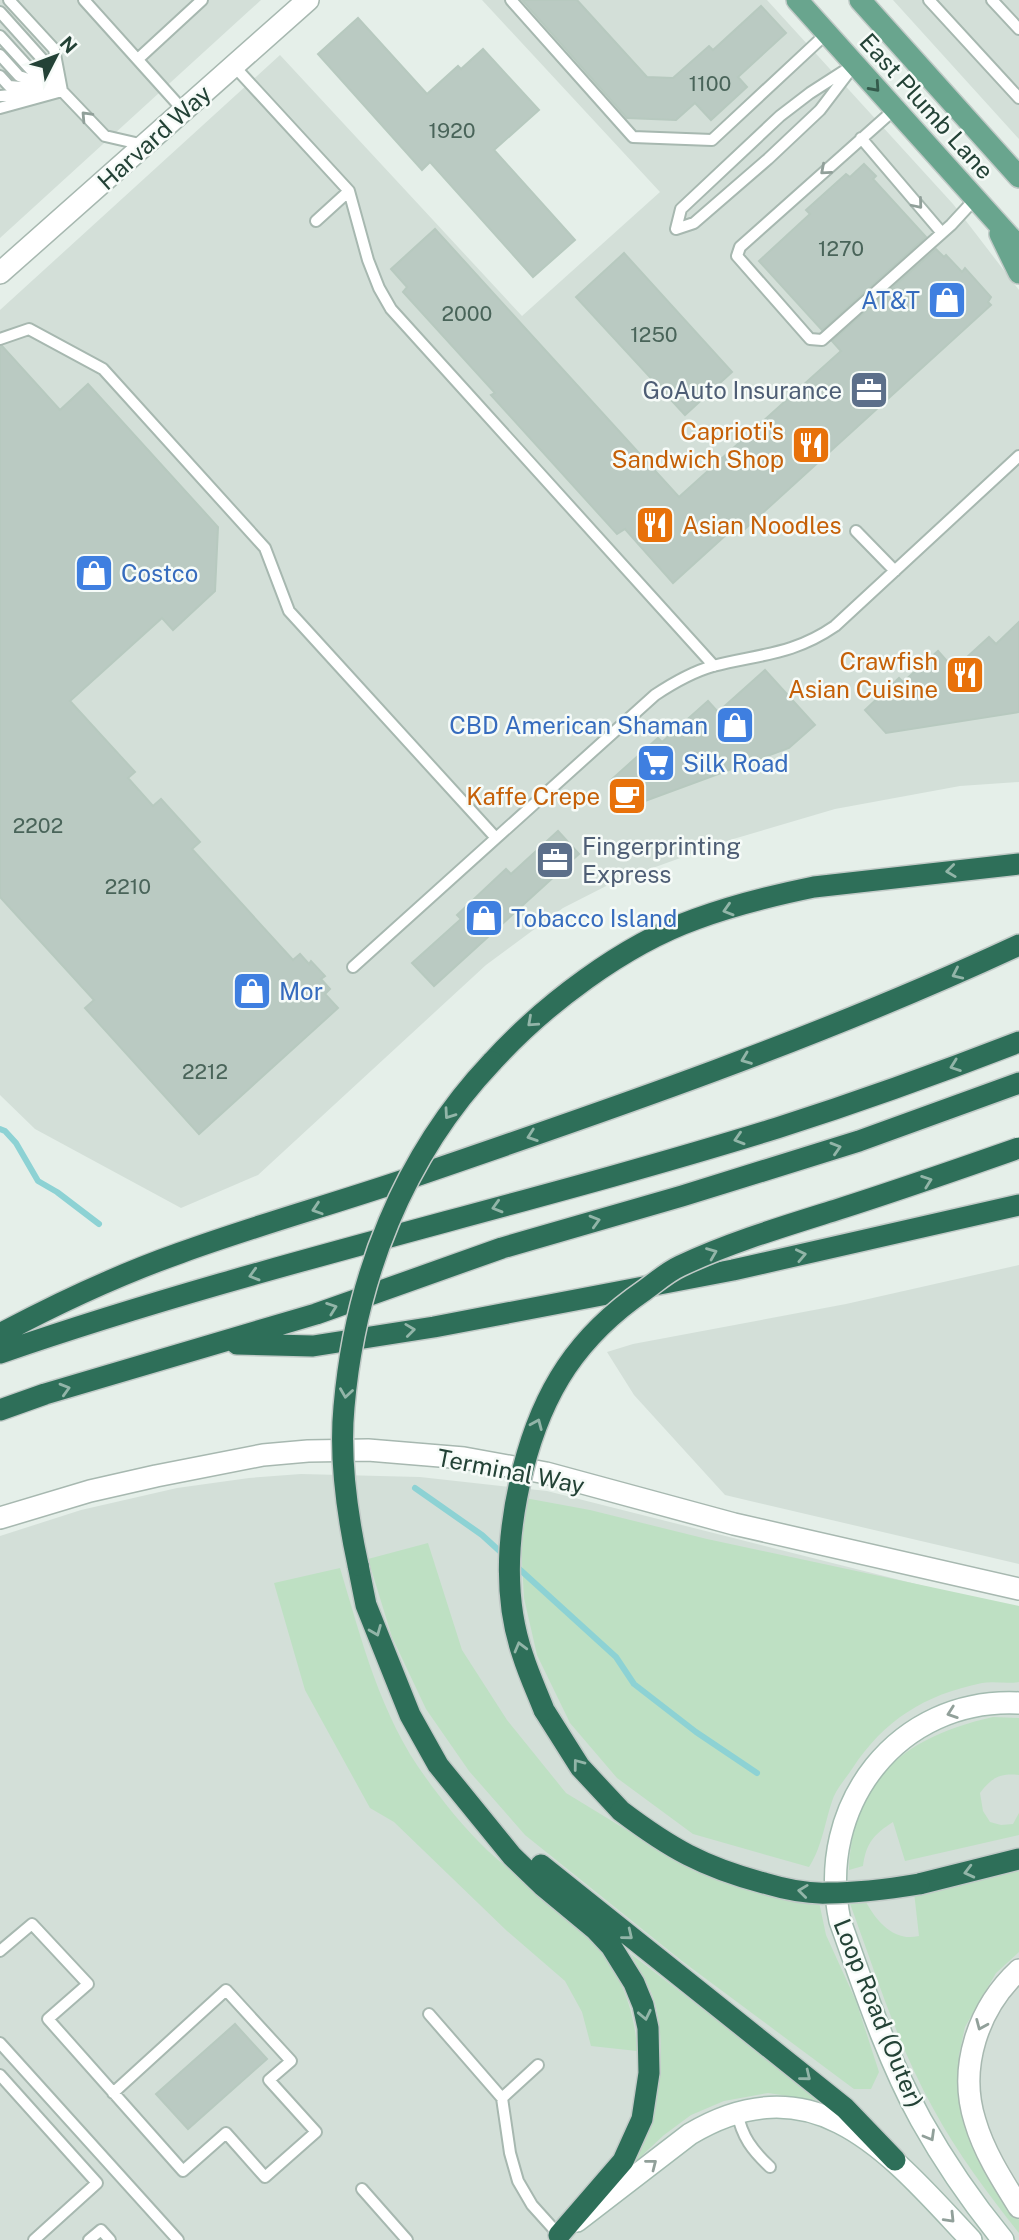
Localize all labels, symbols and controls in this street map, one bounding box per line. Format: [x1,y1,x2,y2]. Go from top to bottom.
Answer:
north arrow [21,21,91,91]
street label: East Plumb Lane [854,27,1000,185]
text: N [55,32,82,58]
house number: 1100 [689,71,731,96]
street label: Harvard Way [92,79,217,195]
one-way arrow [867,79,880,92]
one-way arrow [81,111,94,124]
house number: 1920 [428,118,476,143]
one-way arrow [820,162,833,174]
one-way arrow [910,196,922,209]
house number: 1270 [818,236,864,261]
shop icon: AT&T [926,279,968,321]
place label: AT&T [861,286,920,314]
house number: 2000 [442,301,492,326]
house number: 1250 [630,322,678,347]
office icon: GoAuto Insurance [848,369,890,411]
place label: GoAuto Insurance [642,376,842,404]
place label: Caprioti's Sandwich Shop [612,417,784,473]
restaurant icon: Caprioti's Sandwich Shop [790,424,832,466]
restaurant icon: Asian Noodles [634,504,676,546]
place label: Asian Noodles [682,511,842,539]
shop icon: Costco [73,552,115,594]
place label: Costco [121,559,198,587]
place label: Crawfish Asian Cuisine [788,647,938,703]
restaurant icon: Crawfish Asian Cuisine [944,654,986,696]
shop icon: CBD American Shaman [714,704,756,746]
place label: CBD American Shaman [449,711,708,739]
supermarket icon: Silk Road [635,742,677,784]
place label: Silk Road [683,749,788,777]
cafe icon: Kaffe Crepe [606,775,648,817]
place label: Kaffe Crepe [466,782,600,810]
house number: 2202 [13,813,63,838]
place label: Fingerprinting Express [582,832,741,888]
office icon: Fingerprinting Express [534,839,576,881]
one-way arrow [945,863,956,878]
house number: 2210 [105,874,151,899]
shop icon: Tobacco Island [463,897,505,939]
one-way arrow [722,901,734,916]
place label: Tobacco Island [511,904,677,932]
one-way arrow [952,966,964,980]
shop icon: Mor [231,970,273,1012]
place label: Mor [279,977,323,1005]
one-way arrow [527,1014,540,1026]
one-way arrow [741,1051,753,1065]
one-way arrow [950,1058,962,1072]
house number: 2212 [182,1059,228,1084]
one-way arrow [445,1106,457,1119]
one-way arrow [527,1128,539,1142]
one-way arrow [734,1130,746,1145]
one-way arrow [829,1142,842,1156]
one-way arrow [921,1175,933,1189]
one-way arrow [491,1199,503,1214]
one-way arrow [311,1201,323,1215]
one-way arrow [588,1215,600,1229]
one-way arrow [704,1247,717,1261]
one-way arrow [795,1249,807,1263]
one-way arrow [249,1267,261,1281]
one-way arrow [326,1302,338,1316]
one-way arrow [404,1323,416,1338]
one-way arrow [58,1382,70,1397]
one-way arrow [338,1387,353,1399]
one-way arrow [529,1418,543,1431]
street label: Terminal Way [435,1443,587,1499]
one-way arrow [367,1624,381,1636]
one-way arrow [514,1641,528,1653]
one-way arrow [947,1705,959,1719]
one-way arrow [574,1759,587,1772]
one-way arrow [963,1863,975,1878]
one-way arrow [797,1883,808,1898]
street label: Loop Road (Outer) [828,1915,930,2111]
one-way arrow [620,1926,633,1939]
one-way arrow [637,2009,652,2021]
one-way arrow [975,2018,989,2030]
one-way arrow [798,2068,811,2081]
one-way arrow [922,2128,935,2141]
one-way arrow [644,2159,657,2172]
one-way arrow [942,2210,955,2223]

